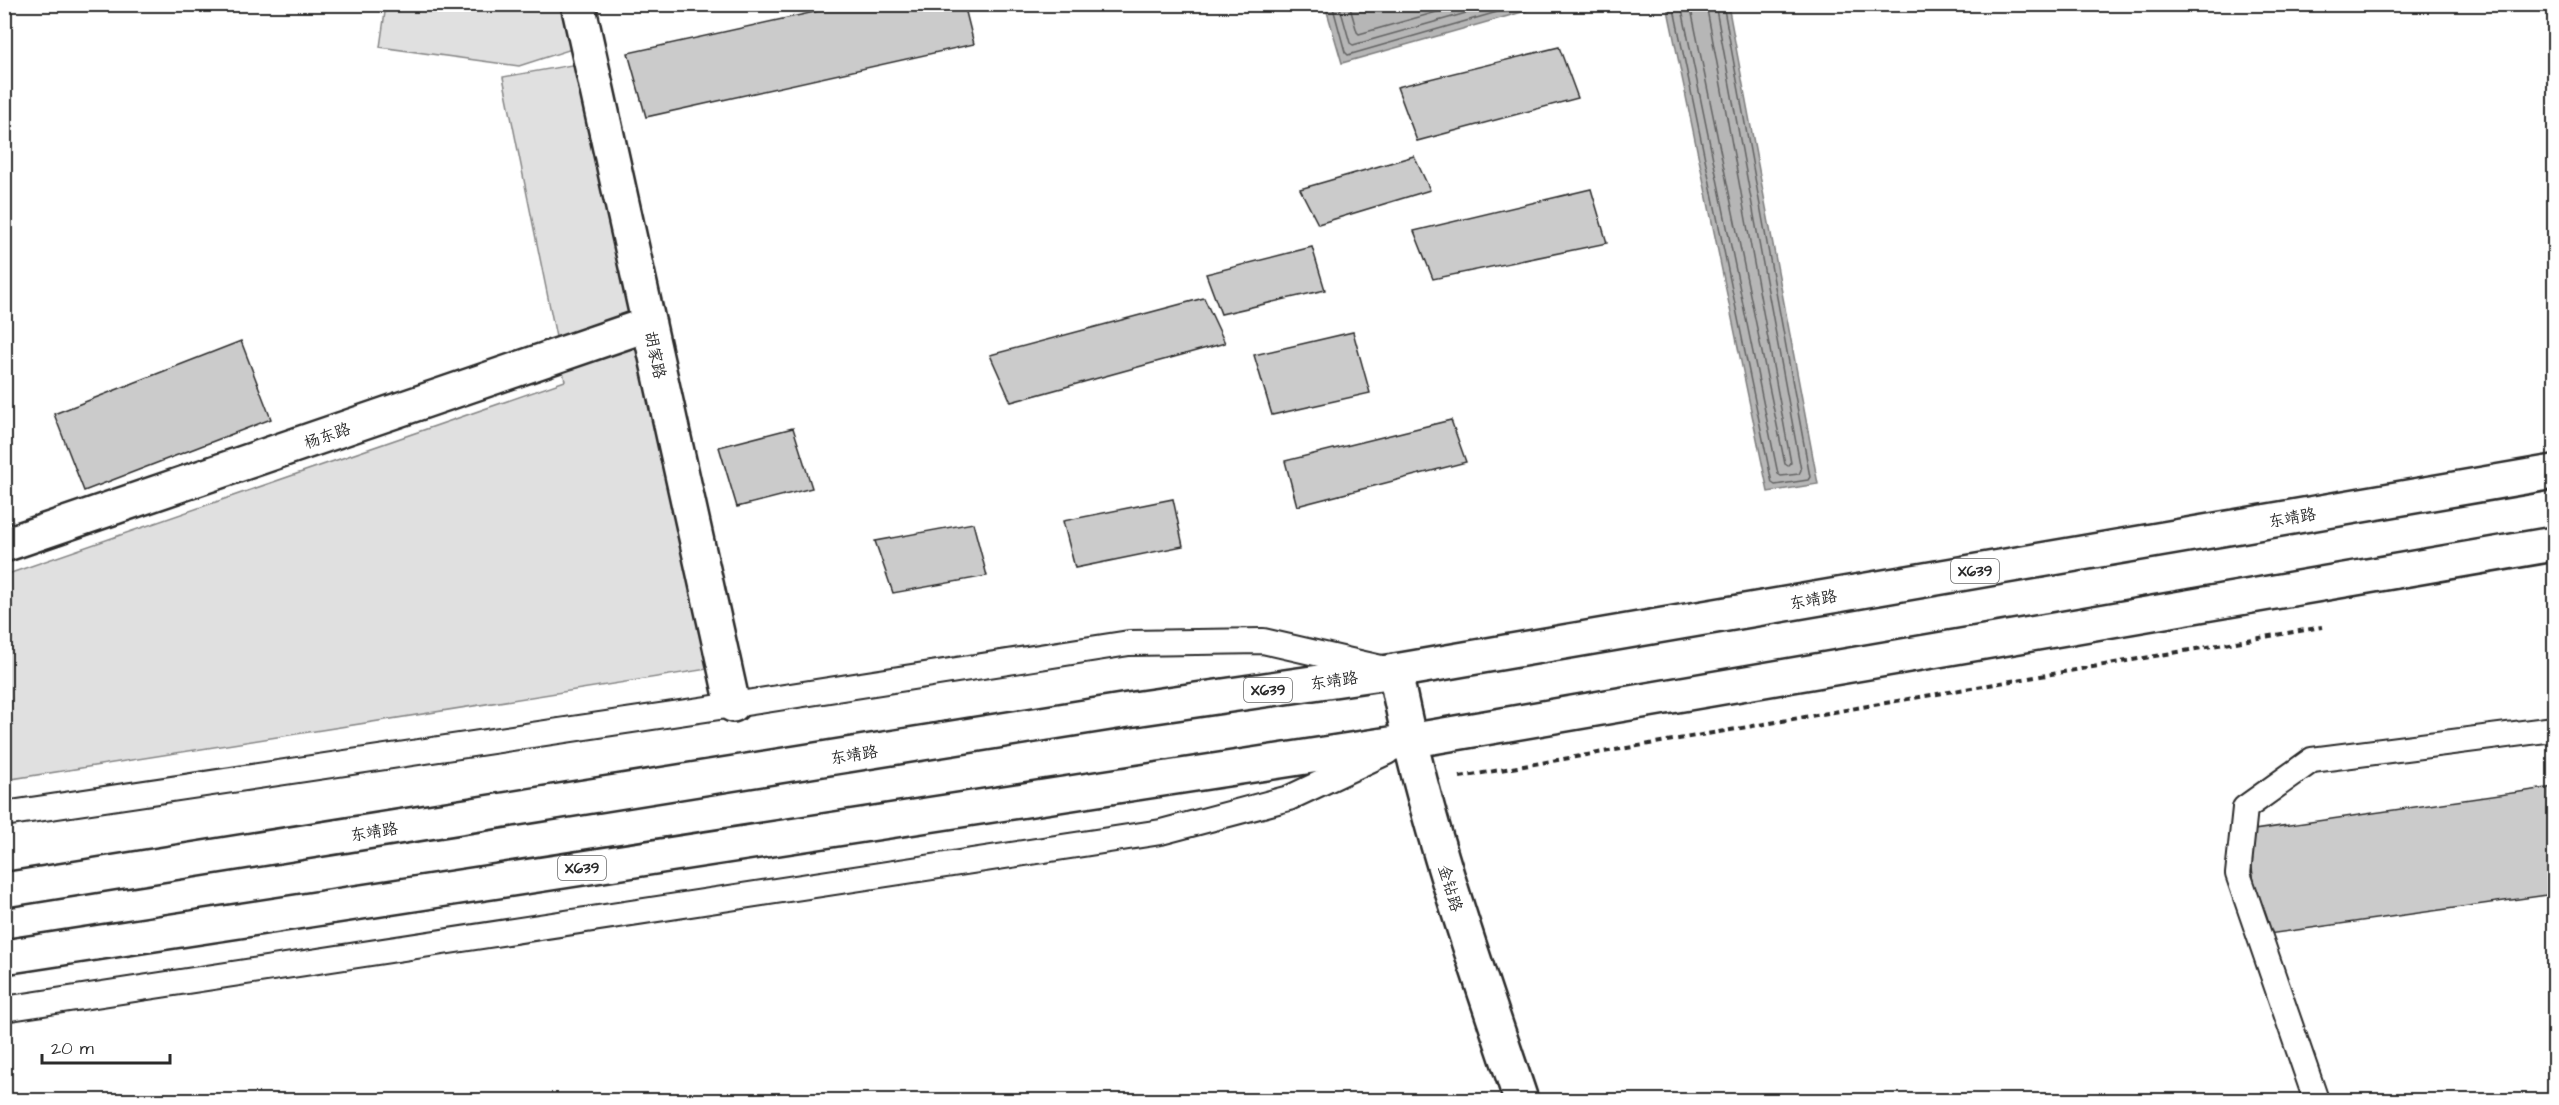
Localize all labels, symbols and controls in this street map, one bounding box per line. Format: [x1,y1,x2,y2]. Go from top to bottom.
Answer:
street label: 胡家路 [639,329,671,381]
street label: 杨东路 [301,418,354,454]
street label: 东靖路 [2267,503,2318,533]
road number: X639 [1951,559,1999,583]
street label: 东靖路 [1788,585,1839,615]
street label: 东靖路 [1309,667,1359,695]
road number: X639 [1244,678,1292,702]
street label: 东靖路 [829,740,880,770]
street label: 东靖路 [349,817,400,847]
road number: X639 [558,856,606,880]
street label: 金钻路 [1433,862,1468,914]
scale bar [42,1027,170,1065]
text: 20 m [51,1036,94,1061]

